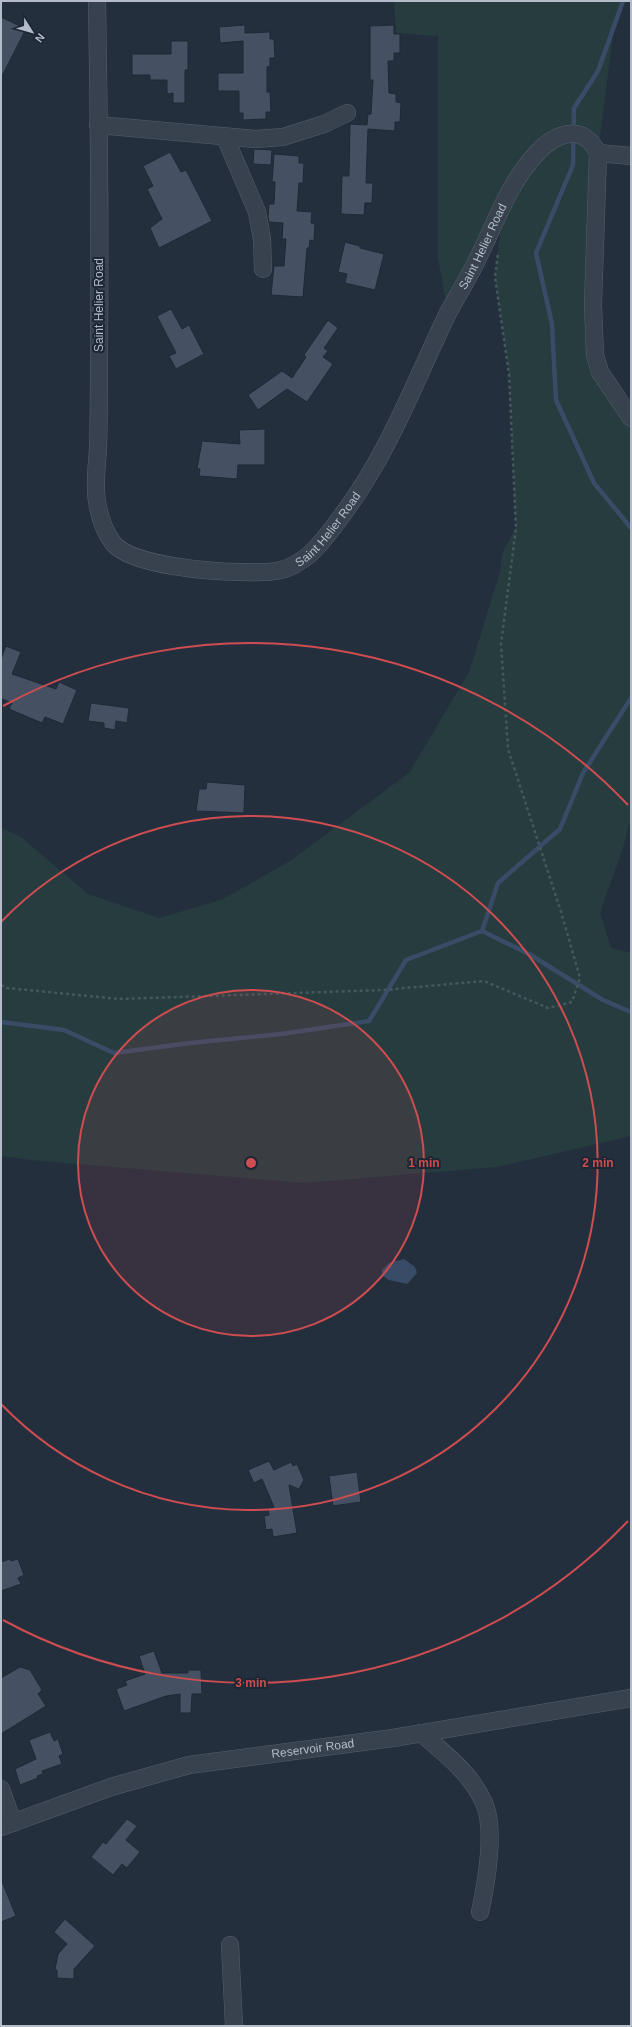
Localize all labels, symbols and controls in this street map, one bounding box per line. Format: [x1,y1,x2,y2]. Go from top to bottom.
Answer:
north arrow [12,12,52,52]
text: N [33,31,47,45]
street label: Saint Helier Road [456,201,510,292]
street label: Saint Helier Road [92,258,106,352]
street label: Saint Helier Road [293,489,363,570]
centre of rings [244,1156,258,1170]
text: 1 min [408,1156,440,1170]
text: 2 min [582,1156,614,1170]
text: 3 min [235,1676,267,1690]
street label: Reservoir Road [271,1736,355,1761]

